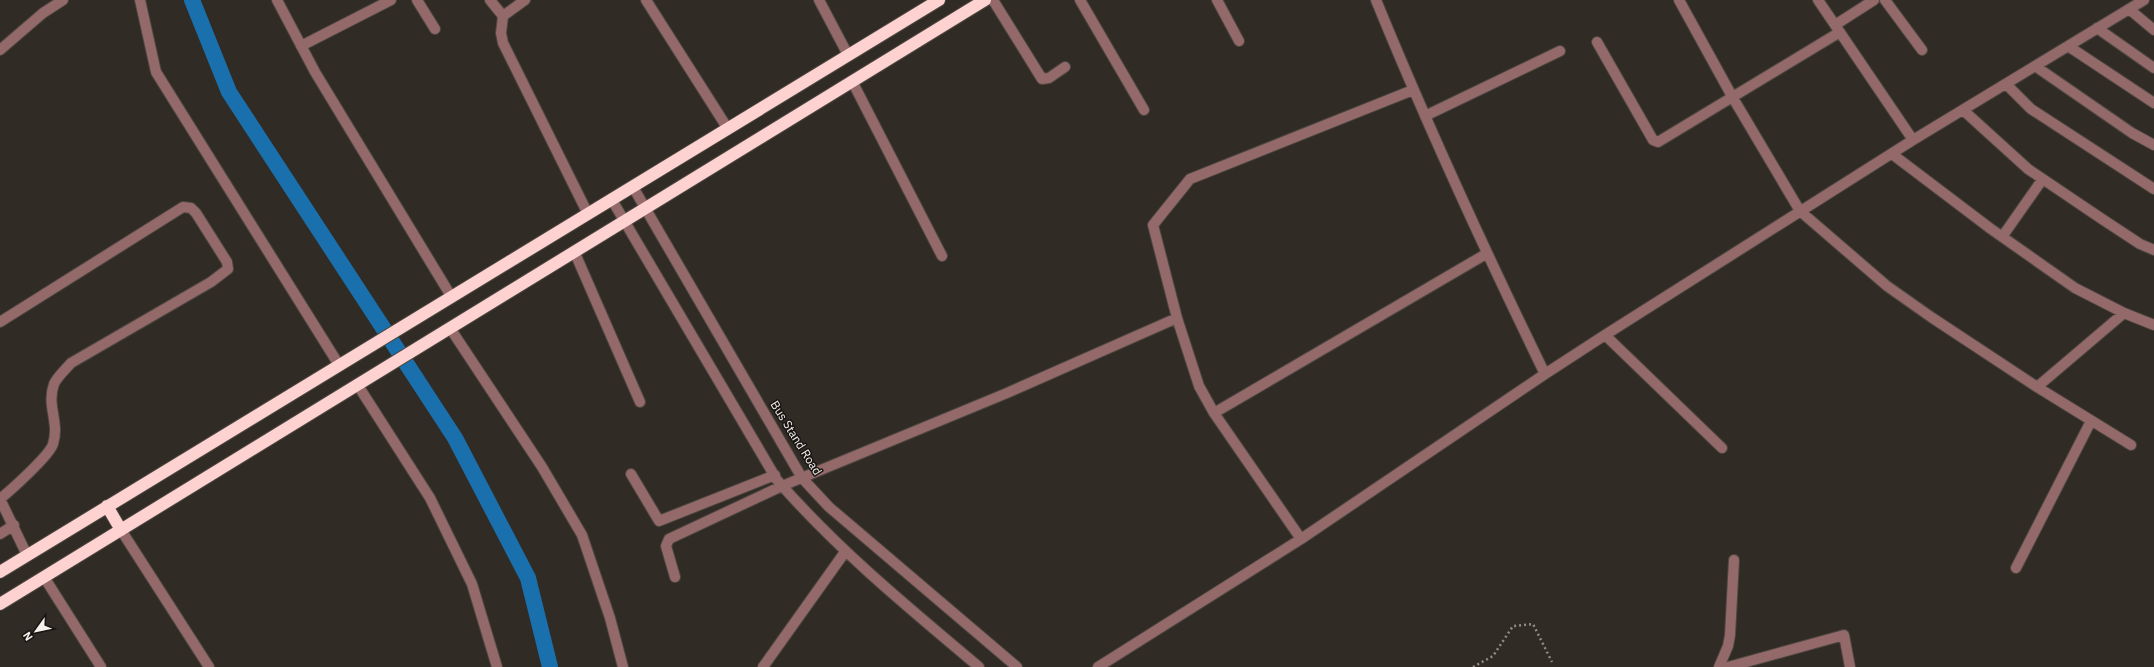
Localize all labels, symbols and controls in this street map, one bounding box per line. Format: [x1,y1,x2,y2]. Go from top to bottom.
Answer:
street label: Bus Stand Road [768,398,825,478]
north arrow [16,611,56,651]
text: N [20,629,36,644]

